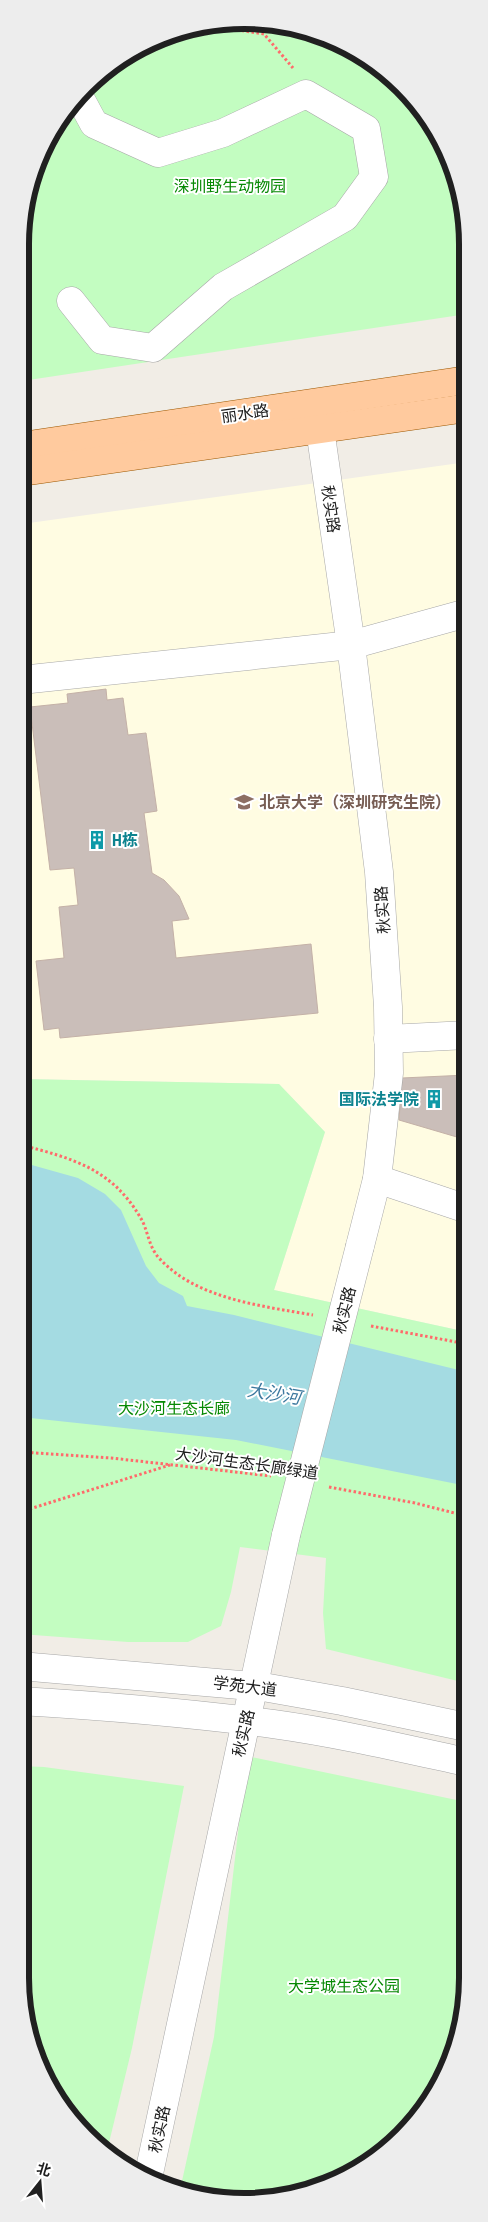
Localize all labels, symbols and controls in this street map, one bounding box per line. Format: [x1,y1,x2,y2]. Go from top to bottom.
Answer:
park label: 深圳野生动物园 [174,177,286,196]
street label: 丽水路 [220,401,270,426]
street label: 秋实路 [318,484,343,534]
school or university icon: 北京大学（深圳研究生院） [233,791,255,813]
place label: 北京大学（深圳研究生院） [259,793,451,812]
building icon: H栋 [86,829,108,851]
place label: H栋 [112,831,138,850]
street label: 秋实路 [371,885,394,935]
building icon: 国际法学院 [423,1088,445,1110]
place label: 国际法学院 [339,1090,419,1109]
street label: 秋实路 [329,1285,360,1336]
water label: 大沙河 [246,1379,305,1409]
park label: 大沙河生态长廊 [118,1399,230,1418]
street label: 大沙河生态长廊绿道 [174,1444,320,1483]
street label: 学苑大道 [212,1673,278,1700]
street label: 秋实路 [229,1708,258,1759]
park label: 大学城生态公园 [288,1977,400,1996]
street label: 秋实路 [145,2104,174,2155]
north arrow [15,2157,65,2207]
text: 北 [35,2160,53,2179]

